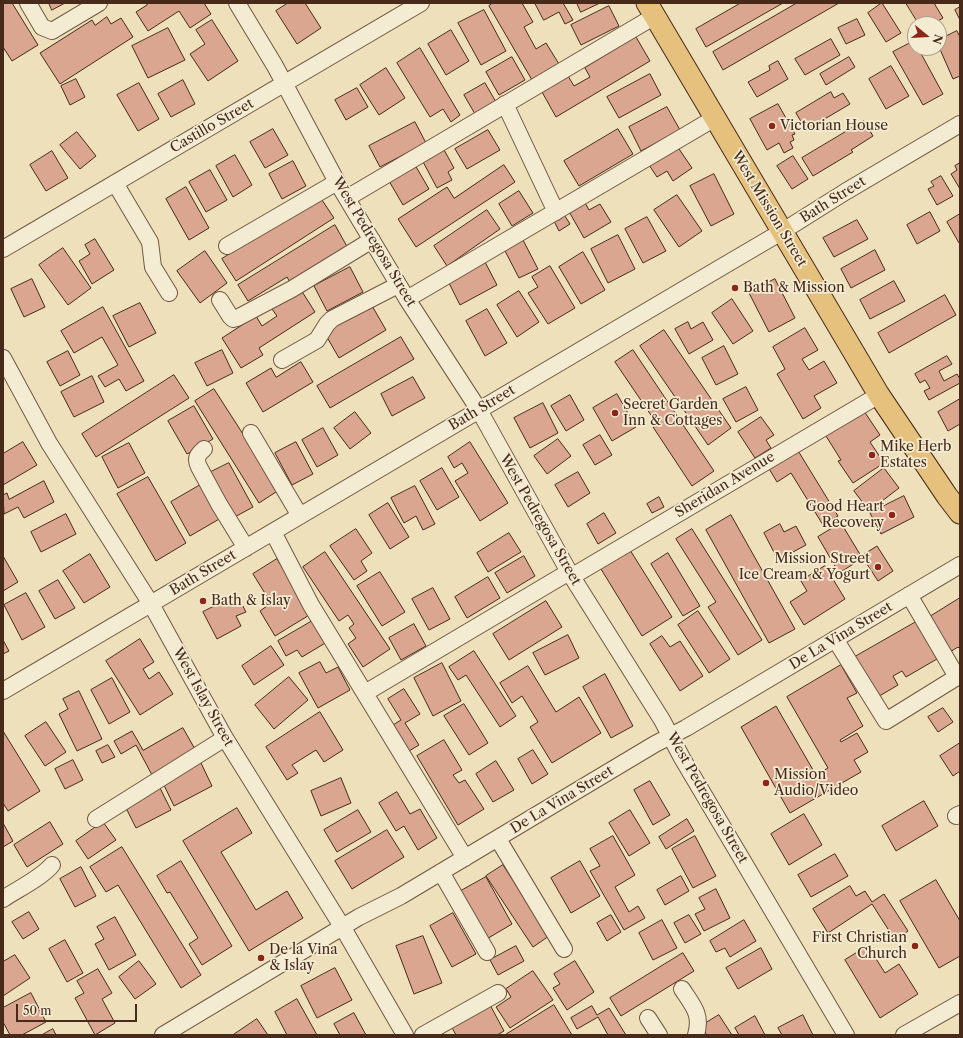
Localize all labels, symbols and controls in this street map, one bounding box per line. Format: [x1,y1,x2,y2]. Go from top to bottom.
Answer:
north arrow [907,16,947,56]
text: N [929,33,946,46]
street label: Castillo Street [167,95,257,157]
place label: Victorian House [780,118,888,134]
marker: Victorian House [767,121,777,131]
street label: West Mission Street [728,148,810,270]
street label: Bath Street [797,173,869,227]
street label: West Pedregosa Street [329,174,419,310]
place label: Bath & Mission [743,280,845,296]
marker: Bath & Mission [730,283,740,293]
street label: Bath Street [446,382,518,434]
place label: Secret Garden Inn & Cottages [623,397,722,430]
marker: Secret Garden Inn & Cottages [610,408,620,418]
place label: Mike Herb Estates [880,439,951,472]
street label: Sheridan Avenue [672,449,778,521]
marker: Mike Herb Estates [867,450,877,460]
street label: West Pedregosa Street [496,452,584,588]
place label: Good Heart Recovery [806,499,884,532]
marker: Good Heart Recovery [887,510,897,520]
street label: Bath Street [167,547,239,599]
place label: Mission Street Ice Cream & Yogurt [739,551,870,584]
marker: Mission Street Ice Cream & Yogurt [873,562,883,572]
place label: Bath & Islay [211,593,291,609]
marker: Bath & Islay [198,596,208,606]
street label: De La Vina Street [786,599,896,673]
street label: West Islay Street [169,645,237,749]
street label: West Pedregosa Street [663,730,751,866]
street label: De La Vina Street [507,763,617,837]
place label: Mission Audio/Video [774,767,858,800]
marker: Mission Audio/Video [761,778,771,788]
place label: First Christian Church [812,930,907,962]
marker: First Christian Church [910,941,920,951]
place label: De la Vina & Islay [269,942,338,974]
marker: De la Vina & Islay [256,953,266,963]
scale bar [18,996,139,1022]
text: 50 m [23,1003,52,1018]

